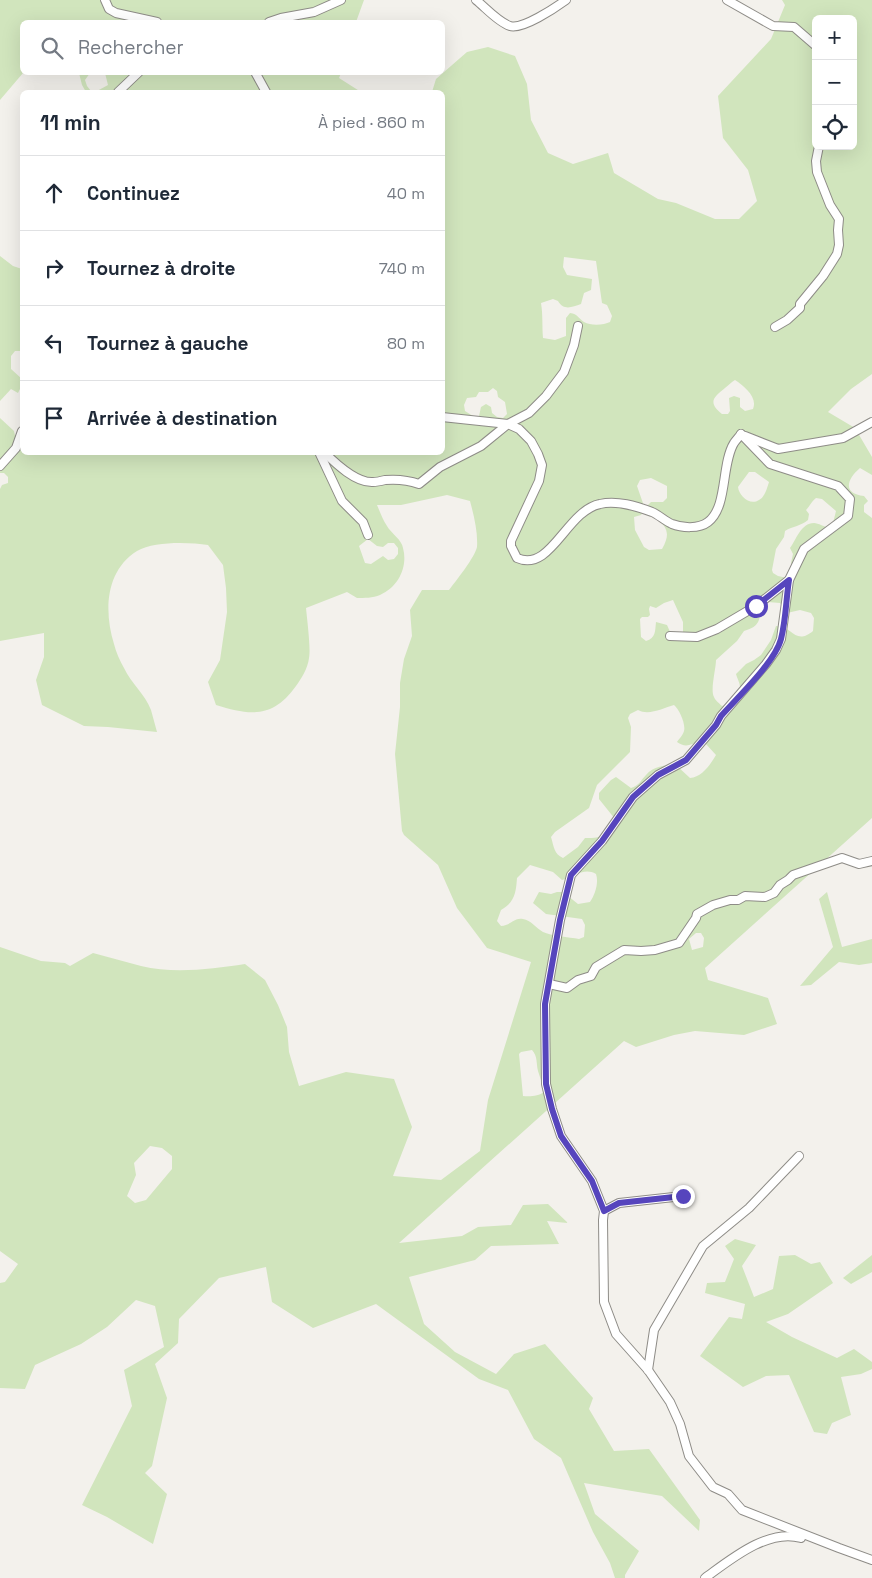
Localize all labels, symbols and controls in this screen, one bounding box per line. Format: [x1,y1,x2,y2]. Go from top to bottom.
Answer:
map controls [812,15,857,150]
button: + [812,15,857,60]
search box [20,20,445,75]
icon: search [38,34,66,62]
text: Rechercher [78,35,184,60]
button: − [812,60,857,105]
button: locate [812,105,857,150]
text: 11 min [40,109,101,136]
text: À pied · 860 m [318,112,425,133]
icon: ahead [40,179,68,207]
text: Continuez [87,181,180,206]
text: 40 m [387,183,425,204]
icon: right [40,254,68,282]
text: Tournez à droite [87,256,236,281]
text: 740 m [379,258,425,279]
icon: left [40,329,68,357]
text: Tournez à gauche [87,331,249,356]
text: 80 m [387,333,425,354]
icon: arrive [40,404,68,432]
text: Arrivée à destination [87,406,277,431]
route start [745,595,768,618]
route end [672,1185,695,1208]

